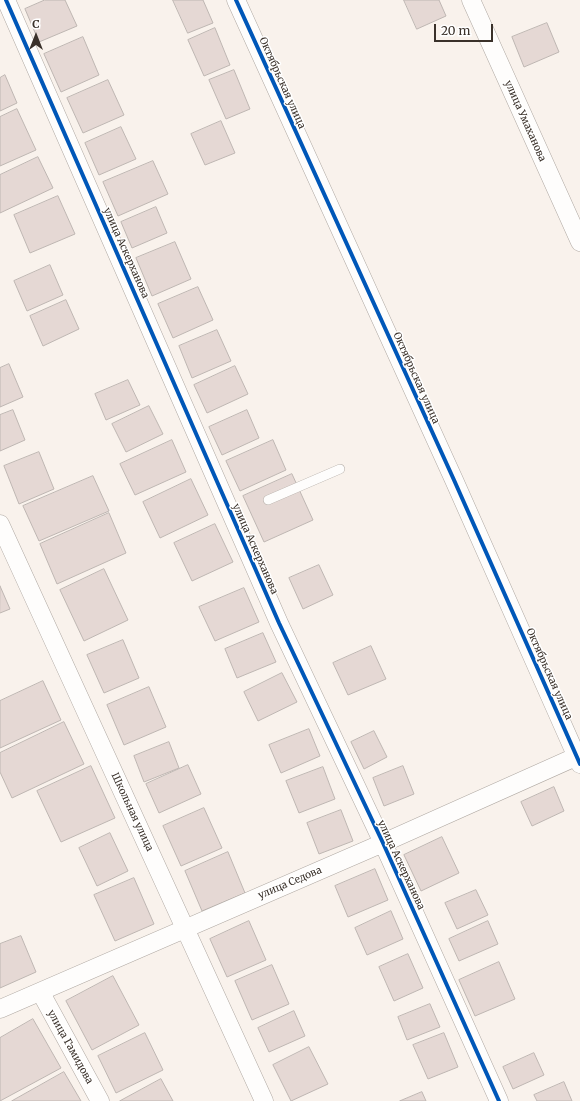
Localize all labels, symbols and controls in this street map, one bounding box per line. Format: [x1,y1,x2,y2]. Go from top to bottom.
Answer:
north arrow [16,16,56,56]
scale bar [436,16,495,42]
text: С [32,17,40,31]
text: 20 m [441,23,470,38]
street label: Октябрьская улица [256,35,308,131]
street label: улица Умаханова [502,79,548,163]
street label: улица Аскерханова [101,206,151,300]
street label: Октябрьская улица [390,330,442,426]
street label: улица Аскерханова [230,502,280,596]
street label: Октябрьская улица [523,626,575,722]
street label: Школьная улица [108,771,156,853]
street label: улица Аскерханова [375,818,427,912]
street label: улица Седова [256,864,324,902]
street label: улица Гамидова [45,1008,95,1086]

